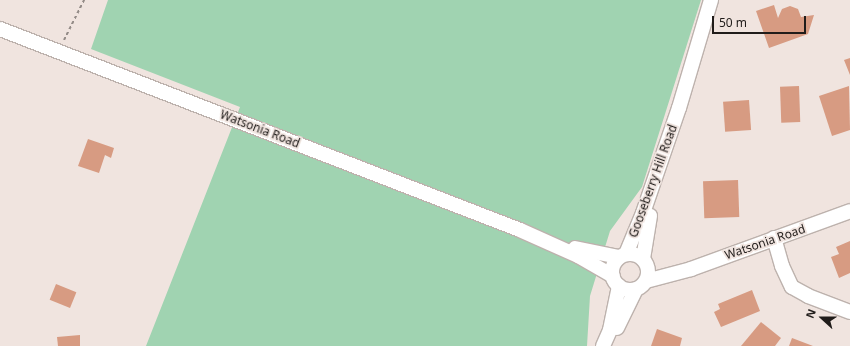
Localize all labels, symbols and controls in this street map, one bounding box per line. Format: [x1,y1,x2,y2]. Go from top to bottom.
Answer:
scale bar [714,8,808,34]
text: 50 m [719,14,747,31]
street label: Watsonia Road [218,107,302,151]
street label: Gooseberry Hill Road [626,123,680,239]
street label: Watsonia Road [723,221,807,263]
north arrow [802,298,842,338]
text: N [802,307,819,320]

